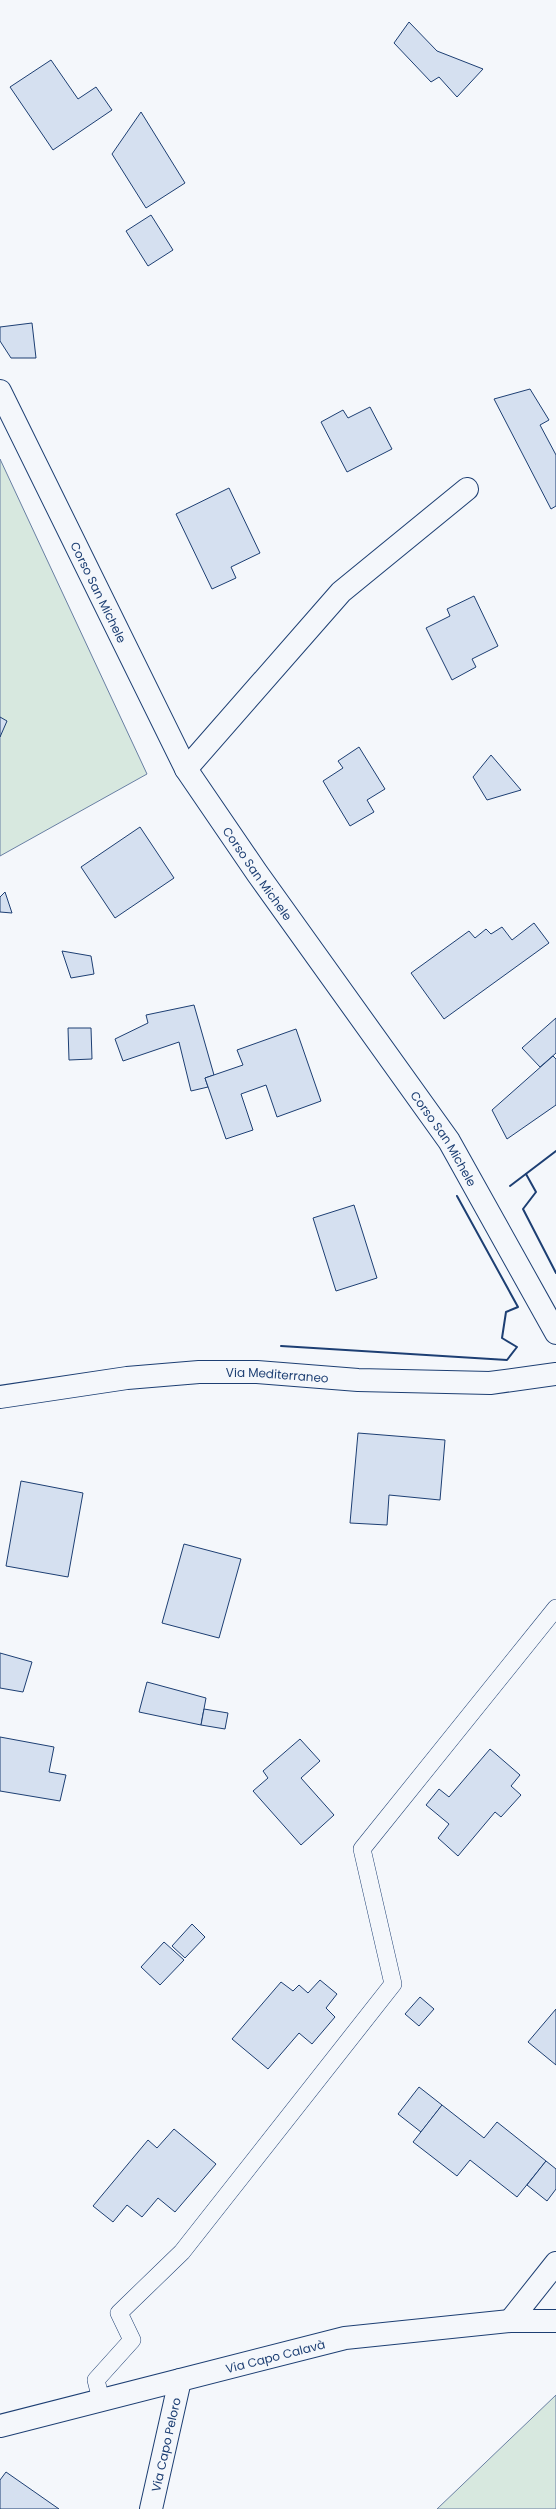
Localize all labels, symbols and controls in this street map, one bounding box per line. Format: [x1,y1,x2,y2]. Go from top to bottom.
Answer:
street label: Corso San Michele [67,539,131,645]
street label: Corso San Michele [219,823,297,924]
street label: Corso San Michele [407,1087,481,1189]
street label: Via Mediterraneo [226,1364,330,1386]
street label: Via Capo Calavà [224,2335,327,2377]
street label: Via Capo Peloro [147,2396,184,2493]

